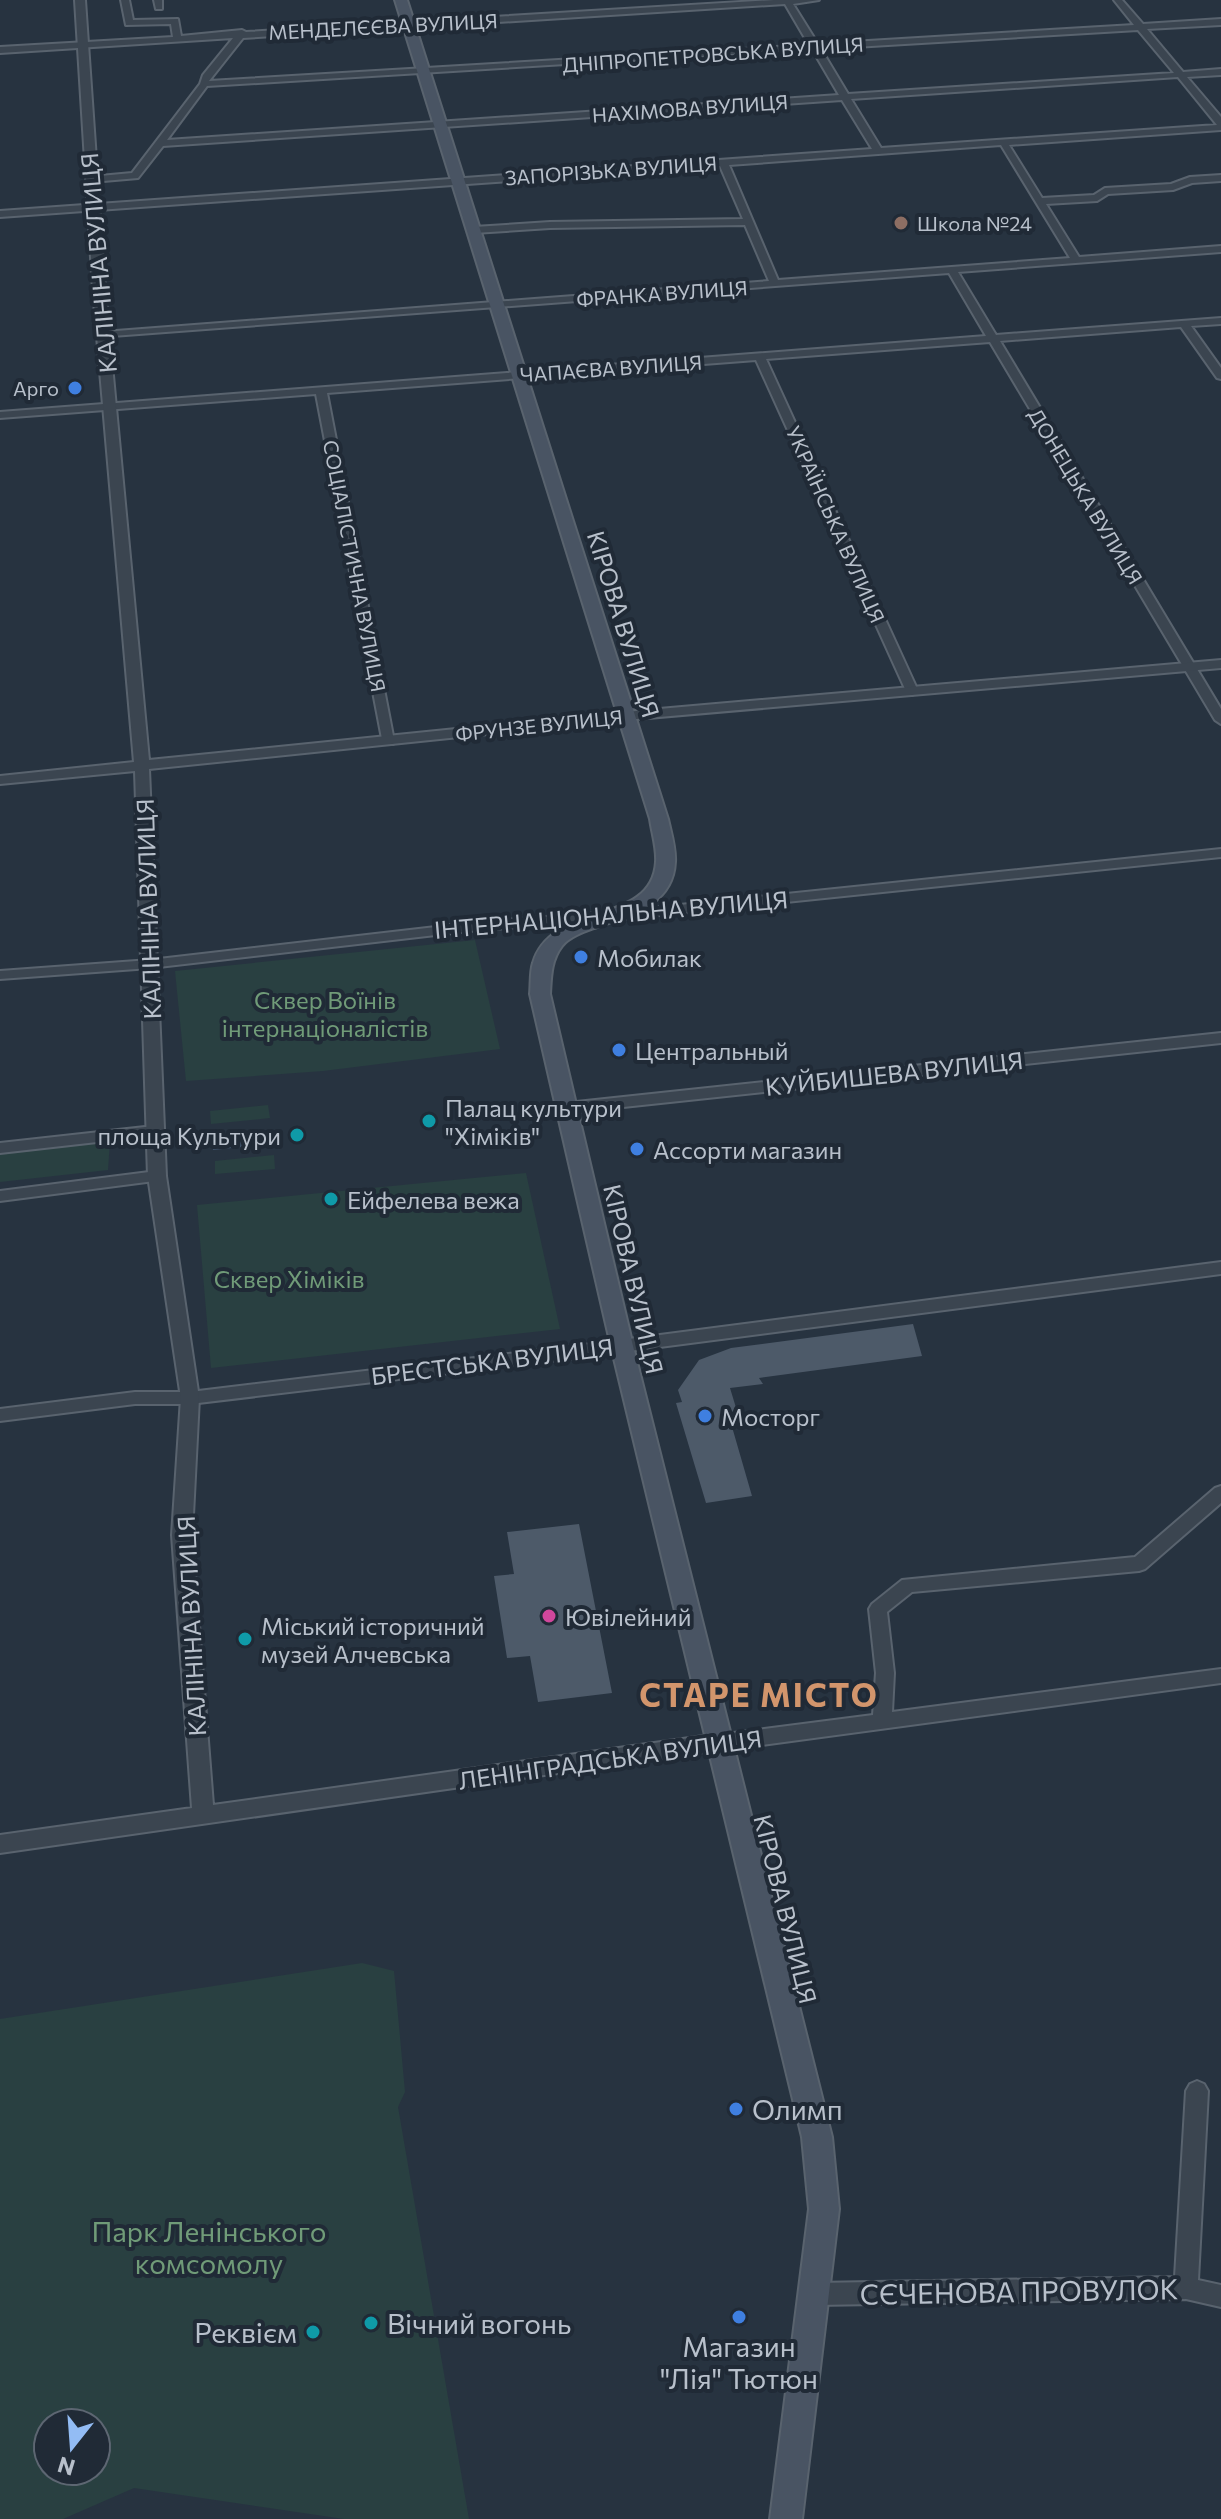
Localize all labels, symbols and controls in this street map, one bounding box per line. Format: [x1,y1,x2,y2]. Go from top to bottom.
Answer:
street label: МЕНДЕЛЄЄВА ВУЛИЦЯ [268,8,498,44]
street label: ДНІПРОПЕТРОВСЬКА ВУЛИЦЯ [562,32,864,76]
street label: НАХІМОВА ВУЛИЦЯ [591,89,789,127]
street label: ЗАПОРІЗЬКА ВУЛИЦЯ [504,151,718,189]
street label: КАЛІНІНА ВУЛИЦЯ [74,152,122,374]
place label: Школа №24 [917,211,1032,235]
marker: Школа №24 [892,214,910,232]
street label: ФРАНКА ВУЛИЦЯ [576,275,748,311]
street label: ЧАПАЄВА ВУЛИЦЯ [519,350,703,386]
place label: Арго [13,376,59,400]
marker: Арго [66,379,84,397]
street label: ДОНЕЦЬКА ВУЛИЦЯ [1024,404,1148,588]
street label: УКРАЇНСЬКА ВУЛИЦЯ [782,422,890,626]
street label: СОЦІАЛІСТИЧНА ВУЛИЦЯ [319,438,391,694]
street label: КІРОВА ВУЛИЦЯ [582,527,666,721]
street label: ФРУНЗЕ ВУЛИЦЯ [454,704,624,746]
street label: КАЛІНІНА ВУЛИЦЯ [130,798,166,1020]
street label: ІНТЕРНАЦІОНАЛЬНА ВУЛИЦЯ [433,884,789,944]
place label: Мобилак [597,943,702,972]
marker: Мобилак [572,948,590,966]
park label: Сквер Воїнів інтернаціоналістів [222,985,428,1042]
place label: Центральный [635,1036,788,1065]
marker: Центральный [610,1041,628,1059]
street label: КУЙБИШЕВА ВУЛИЦЯ [764,1045,1024,1101]
place label: Палац культури "Хіміків" [445,1093,622,1150]
marker: Палац культури "Хіміків" [420,1112,438,1130]
place label: площа Культури [97,1121,281,1150]
marker: площа Культури [288,1126,306,1144]
place label: Ассорти магазин [653,1135,842,1164]
marker: Ассорти магазин [628,1140,646,1158]
street label: КІРОВА ВУЛИЦЯ [598,1181,670,1377]
place label: Ейфелева вежа [347,1185,520,1214]
marker: Ейфелева вежа [322,1190,340,1208]
park label: Сквер Хіміків [214,1264,364,1293]
street label: БРЕСТСЬКА ВУЛИЦЯ [369,1332,615,1390]
place label: Мосторг [721,1402,820,1431]
marker: Мосторг [696,1407,714,1425]
street label: КАЛІНІНА ВУЛИЦЯ [171,1515,211,1737]
place label: Ювілейний [565,1602,691,1631]
marker: Ювілейний [540,1607,558,1625]
place label: Міський історичний музей Алчевська [261,1611,485,1668]
marker: Міський історичний музей Алчевська [236,1630,254,1648]
district label: СТАРЕ МІСТО [639,1674,879,1714]
street label: ЛЕНІНГРАДСЬКА ВУЛИЦЯ [456,1723,764,1795]
street label: КІРОВА ВУЛИЦЯ [748,1812,824,2006]
place label: Олимп [752,2092,843,2126]
marker: Олимп [727,2100,745,2118]
park label: Парк Ленінського комсомолу [91,2214,327,2280]
street label: СЄЧЕНОВА ПРОВУЛОК [859,2271,1179,2311]
place label: Вічний вогонь [387,2306,571,2340]
marker: Магазин "Лія" Тютюн [730,2308,748,2326]
marker: Вічний вогонь [362,2314,380,2332]
place label: Реквієм [194,2315,297,2349]
marker: Реквієм [304,2323,322,2341]
place label: Магазин "Лія" Тютюн [660,2329,818,2395]
north arrow [32,2407,112,2487]
text: N [54,2451,78,2482]

